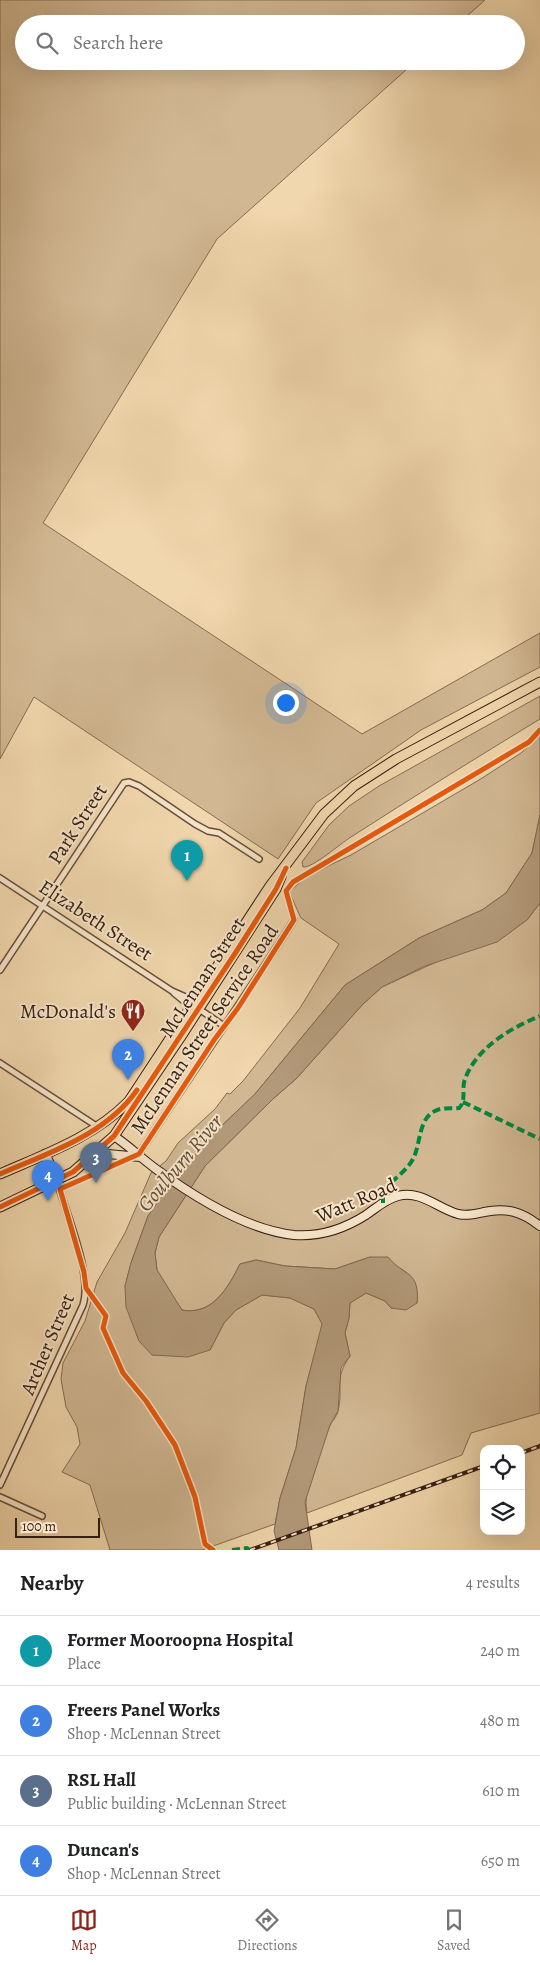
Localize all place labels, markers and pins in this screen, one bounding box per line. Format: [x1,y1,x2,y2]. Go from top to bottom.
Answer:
pin: 1 [171,840,203,881]
place label: McDonald's [20,998,116,1025]
restaurant icon: McDonald's [120,998,146,1032]
pin: 2 [112,1039,144,1080]
pin: 3 [80,1142,112,1183]
pin: 4 [32,1160,64,1201]

